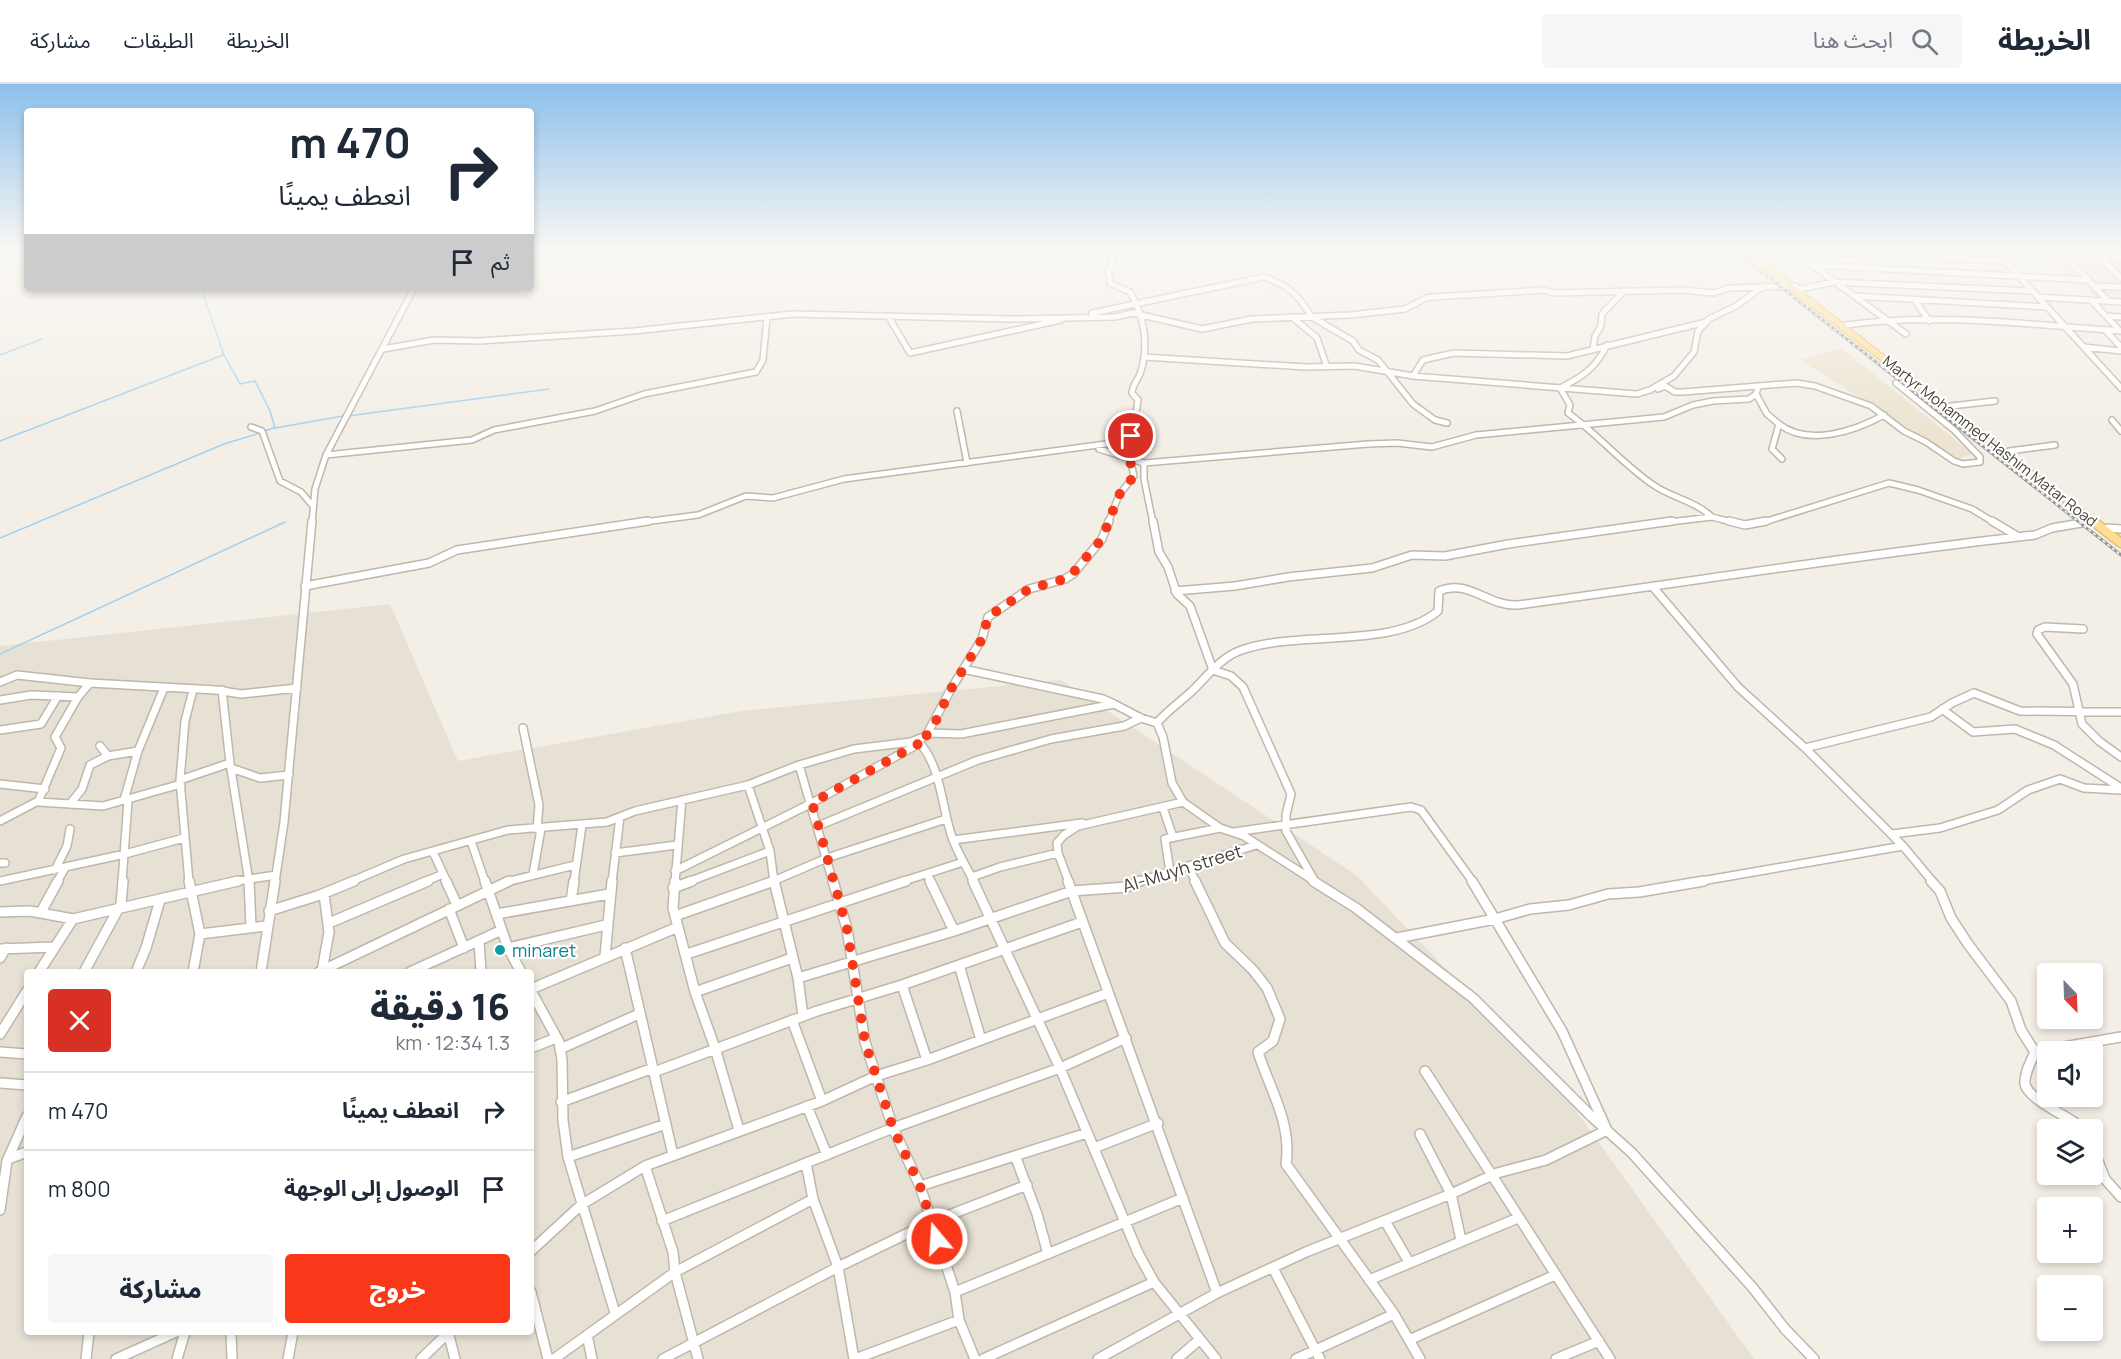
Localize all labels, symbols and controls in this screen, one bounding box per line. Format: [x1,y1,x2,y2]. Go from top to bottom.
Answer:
search box [1542,14,1962,68]
text: الخريطة [1998,20,2091,58]
text: ابحث هنا [1813,25,1893,55]
icon: search [1908,25,1941,58]
text: مشاركة [30,26,91,54]
text: الطبقات [124,26,194,54]
text: الخريطة [227,26,290,54]
text: 470 m [289,113,411,171]
icon: right [432,132,510,210]
text: انعطف يمينًا [278,176,411,213]
icon: arrive [446,246,479,279]
text: ثم [491,247,510,277]
street label: Martyr Mohammed Hashim Matar Road [1878,351,2102,531]
pin [1105,410,1156,461]
icon: arrive [1114,419,1147,452]
street label: Al-Muyh street [1119,838,1245,898]
place label: minaret [512,938,576,962]
marker: minaret [493,943,507,957]
north arrow [2037,963,2103,1029]
map controls [2037,963,2103,1341]
text: 16 دقيقة [370,982,510,1031]
button: close [48,989,111,1052]
text: 1.3 km · 12:34 [395,1029,510,1056]
button: sound [2037,1041,2103,1107]
text: انعطف يمينًا [342,1095,459,1125]
icon: right [477,1095,510,1128]
text: 470 m [48,1096,109,1126]
button: layers [2037,1119,2103,1185]
text: الوصول إلى الوجهة [284,1173,459,1203]
icon: arrive [477,1173,510,1206]
text: 800 m [48,1174,111,1204]
button: + [2037,1197,2103,1263]
position arrow [905,1207,969,1271]
button: مشاركة [48,1254,273,1323]
button: خروج [285,1254,510,1323]
button: − [2037,1275,2103,1341]

